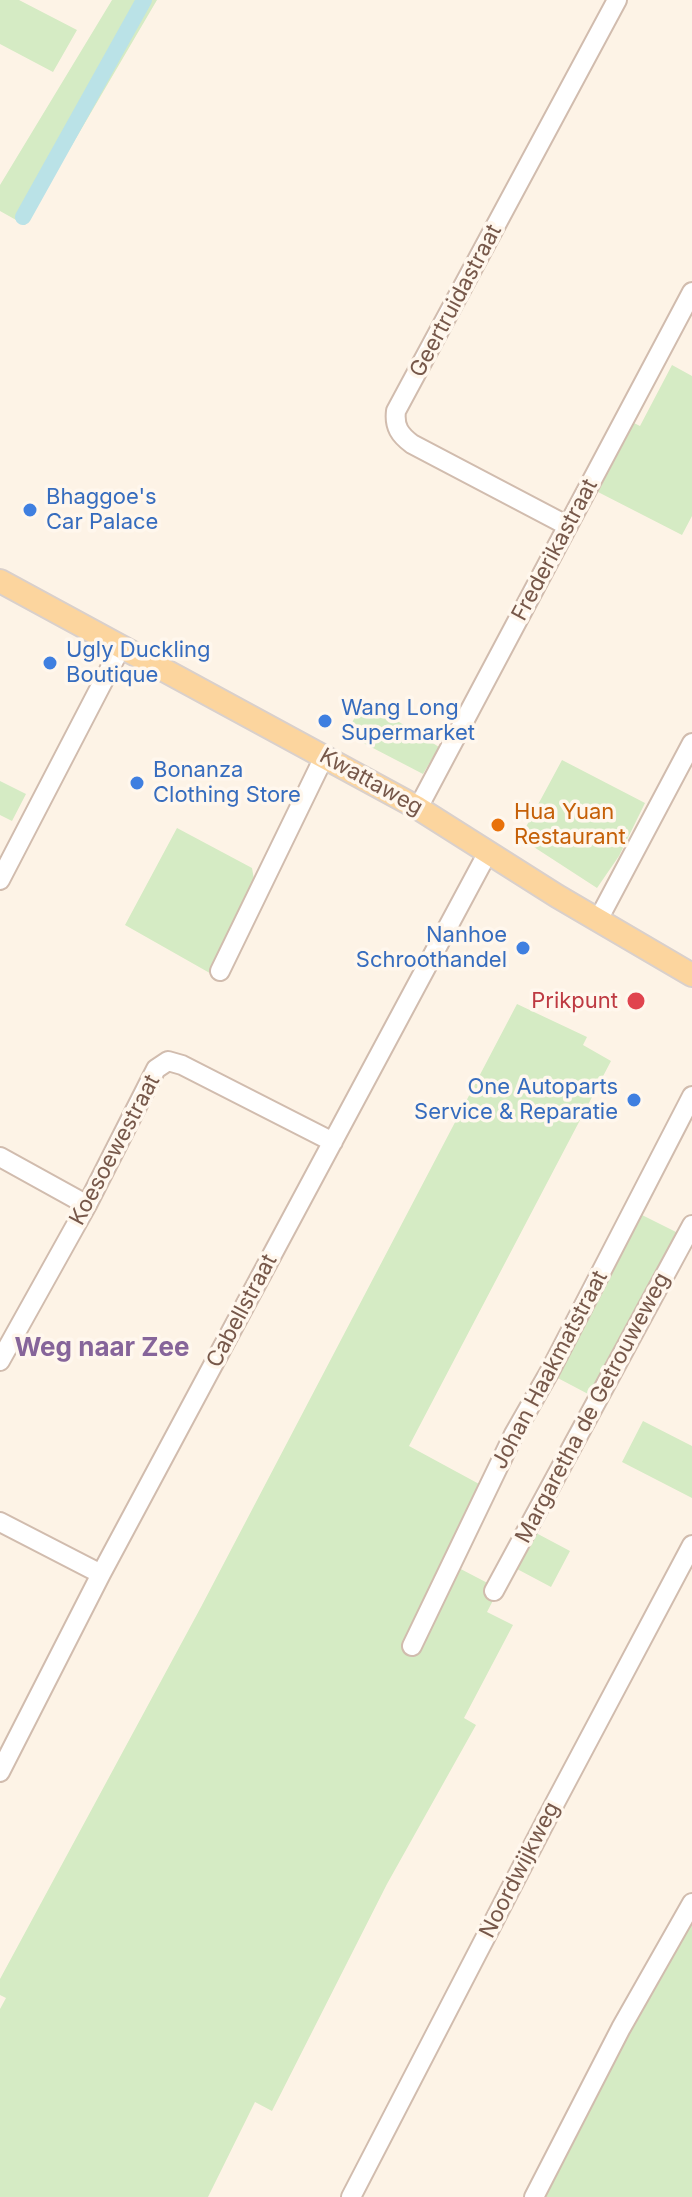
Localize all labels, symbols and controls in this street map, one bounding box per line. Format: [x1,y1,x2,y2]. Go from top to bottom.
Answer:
street label: Geertruidastraat [405,220,507,382]
street label: Frederikastraat [507,475,603,625]
place label: Bhaggoe's Car Palace [46,484,158,536]
marker: Bhaggoe's Car Palace [21,501,39,519]
place label: Ugly Duckling Boutique [66,637,211,688]
marker: Ugly Duckling Boutique [41,654,59,672]
place label: Wang Long Supermarket [341,695,475,746]
marker: Wang Long Supermarket [316,712,334,730]
street label: Kwattaweg [315,743,427,821]
place label: Bonanza Clothing Store [153,757,301,808]
marker: Bonanza Clothing Store [128,774,146,792]
place label: Hua Yuan Restaurant [514,799,626,850]
marker: Hua Yuan Restaurant [489,816,507,834]
place label: Nanhoe Schroothandel [356,922,507,974]
marker: Nanhoe Schroothandel [514,939,532,957]
place label: Prikpunt [531,988,618,1014]
marker: Prikpunt [625,990,647,1012]
street label: Koesoewestraat [64,1070,166,1230]
place label: One Autoparts Service & Reparatie [414,1074,618,1126]
marker: One Autoparts Service & Reparatie [625,1091,643,1109]
street label: Cabellstraat [201,1250,283,1372]
street label: Johan Haakmatstraat [486,1266,614,1474]
street label: Margaretha de Getrouweweg [510,1268,676,1548]
district label: Weg naar Zee [14,1332,190,1364]
street label: Noordwijkweg [474,1798,566,1942]

